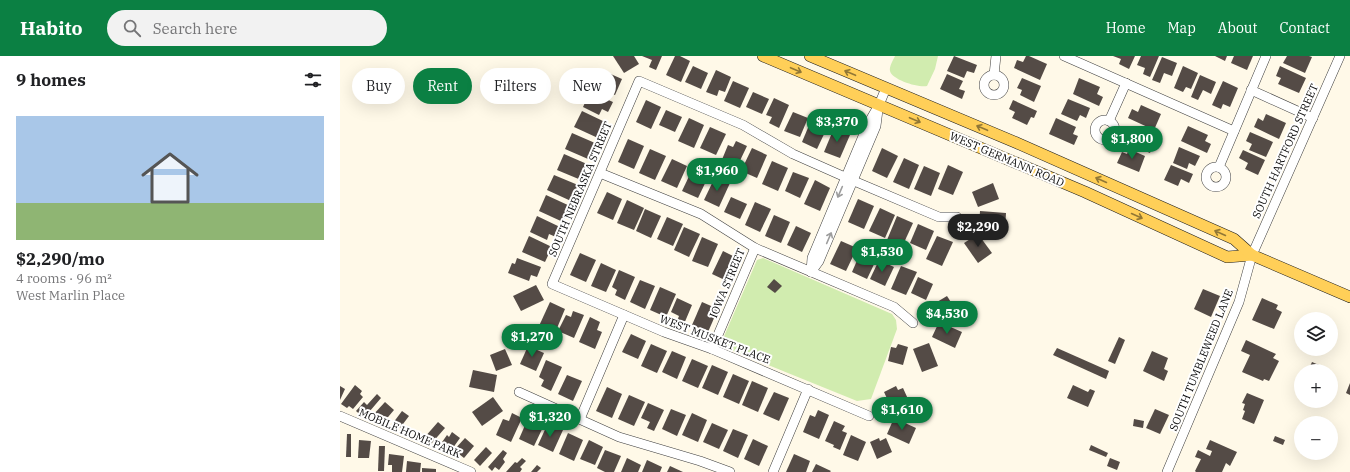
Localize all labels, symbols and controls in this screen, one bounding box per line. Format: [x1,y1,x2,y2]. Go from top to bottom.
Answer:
search box [107,10,387,46]
text: Habito [20,16,83,40]
icon: search [121,17,143,39]
text: Search here [153,19,237,38]
text: Home [1106,19,1145,37]
text: Map [1167,19,1196,37]
text: About [1218,19,1257,37]
text: Contact [1279,19,1330,37]
one-way arrow [790,67,802,75]
chip: Buy [352,68,405,104]
chip: Rent [413,68,472,104]
chip: Filters [480,68,551,104]
chip: New [559,68,616,104]
text: 9 homes [16,69,86,91]
icon: filters [302,69,324,91]
one-way arrow [845,69,857,76]
street label: SOUTH HARTFORD STREET [1249,82,1321,220]
pin: $3,370 [804,109,870,143]
text: $3,370 [816,113,858,130]
one-way arrow [909,117,921,124]
street label: SOUTH NEBRASKA STREET [545,119,615,259]
one-way arrow [977,124,989,132]
pin: $1,800 [1099,126,1165,160]
street label: WEST GERMANN ROAD [948,129,1067,190]
text: $1,800 [1111,130,1153,147]
icon: home [134,142,206,214]
pin: $1,960 [684,158,750,192]
text: $1,960 [696,162,738,179]
one-way arrow [1096,176,1108,183]
one-way arrow [836,186,844,198]
one-way arrow [1131,213,1143,220]
pin: $2,290 [945,214,1011,248]
text: $2,290 [957,218,999,235]
one-way arrow [1215,229,1227,236]
one-way arrow [826,232,834,244]
pin: $1,530 [849,239,915,273]
text: $1,530 [861,243,903,260]
street label: IOWA STREET [706,246,748,320]
text: $2,290/mo [16,248,105,270]
text: 4 rooms · 96 m² [16,270,112,287]
text: West Marlin Place [16,287,125,304]
street label: SOUTH TUMBLEWEED LANE [1166,287,1236,433]
pin: $4,530 [914,301,980,335]
text: $4,530 [926,305,968,322]
street label: WEST MUSKET PLACE [658,311,772,367]
map controls [1294,312,1338,460]
button: layers [1294,312,1338,356]
pin: $1,270 [499,324,565,358]
text: $1,270 [511,328,553,345]
button: + [1294,364,1338,408]
pin: $1,610 [869,397,935,431]
text: $1,610 [881,401,923,418]
pin: $1,320 [517,404,583,438]
street label: MOBILE HOME PARK [357,405,463,461]
text: $1,320 [529,408,571,425]
button: − [1294,416,1338,460]

